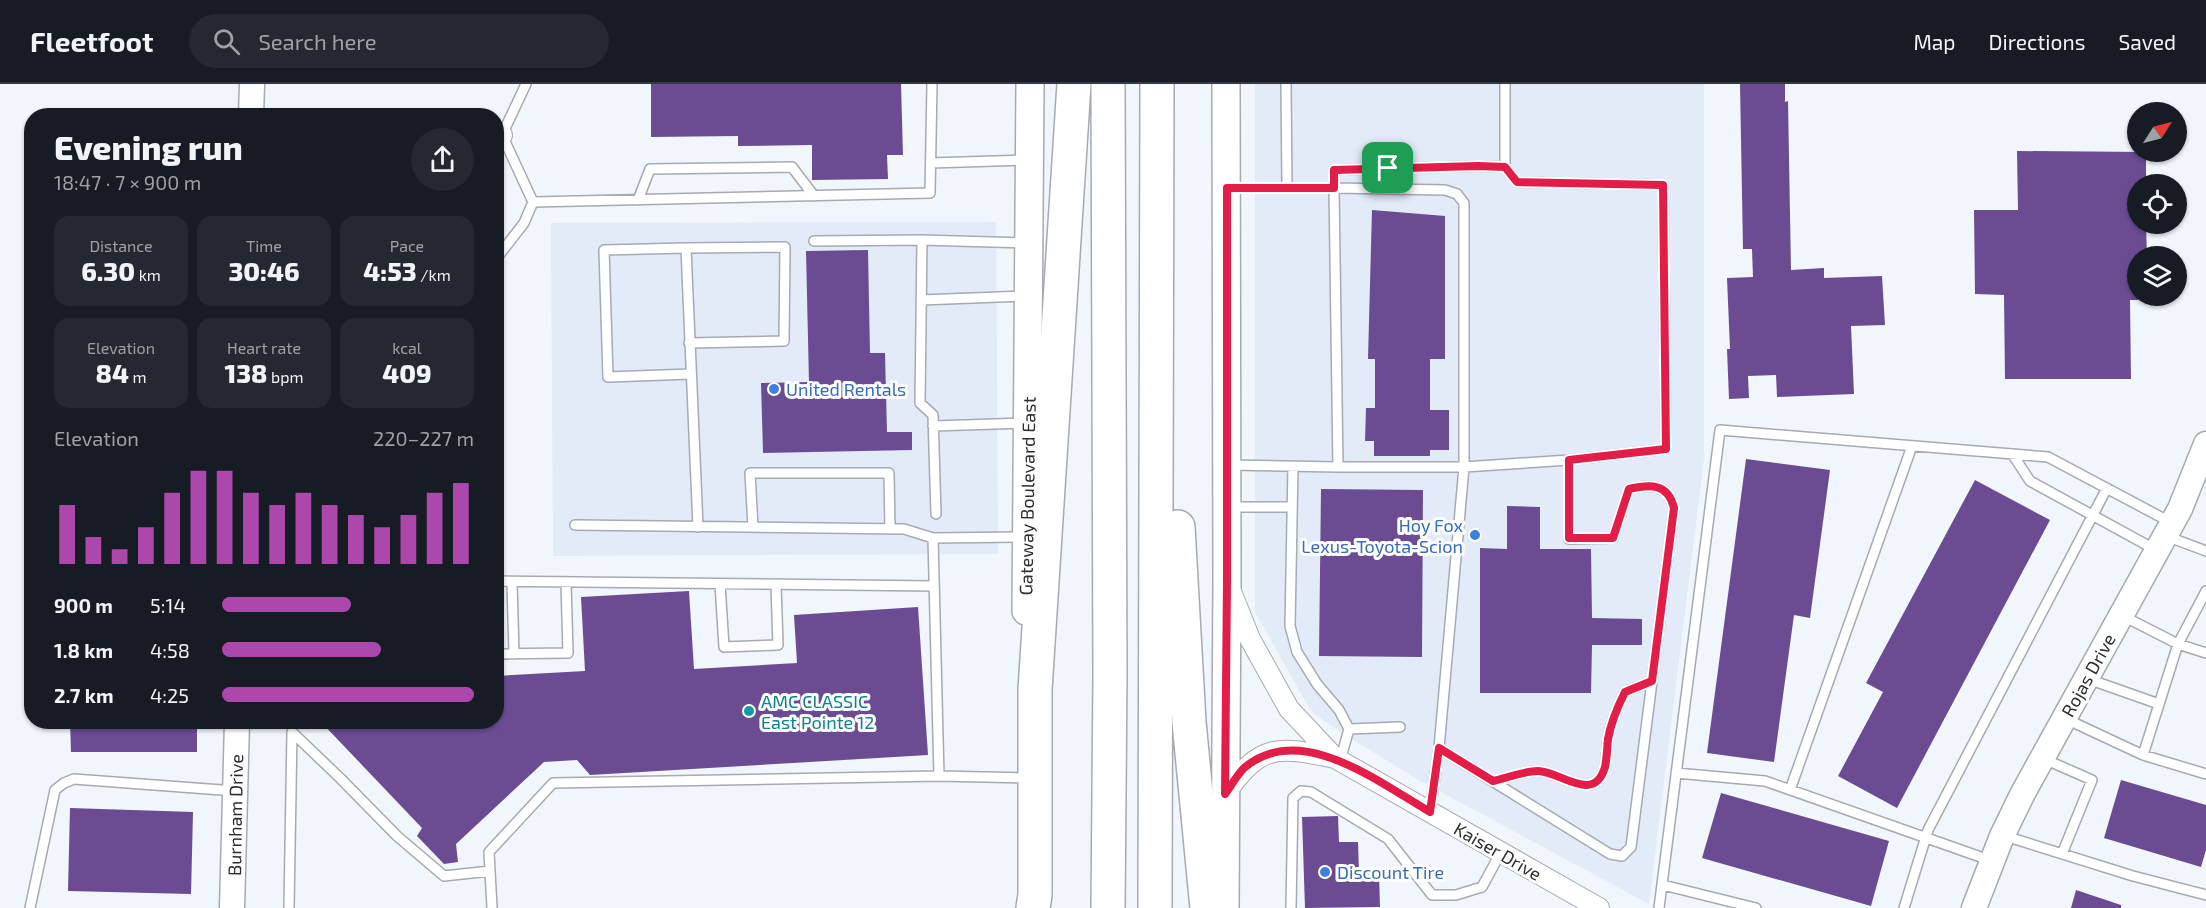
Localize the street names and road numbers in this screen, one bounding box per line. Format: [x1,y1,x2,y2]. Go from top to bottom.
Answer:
street label: Gateway Boulevard East [1014,396,1040,596]
street label: Rojas Drive [2056,630,2120,720]
street label: Burnham Drive [223,754,247,876]
street label: Kaiser Drive [1450,817,1546,885]

